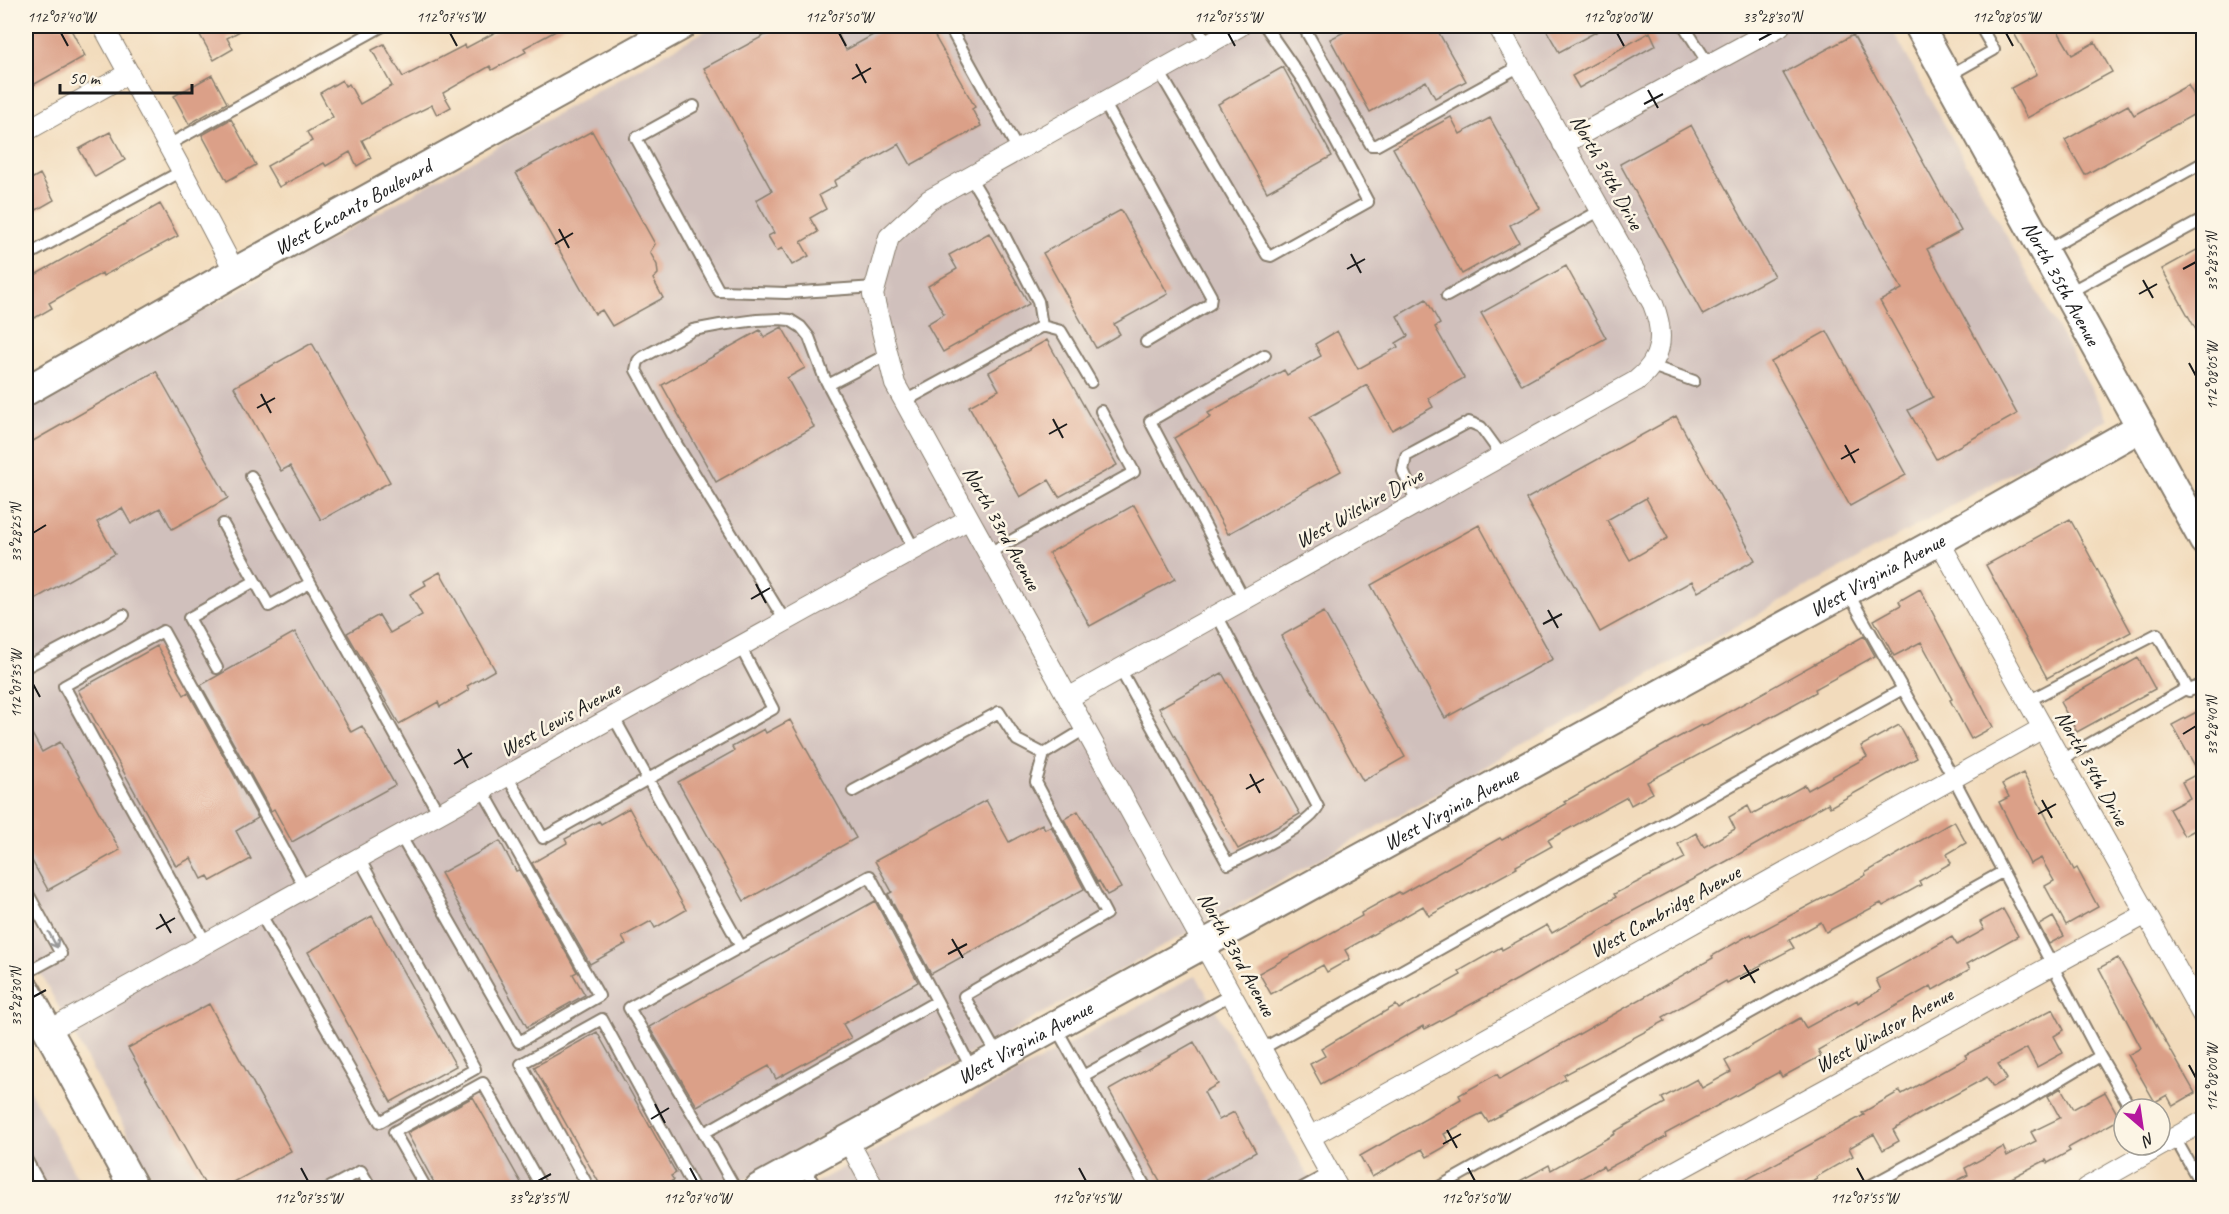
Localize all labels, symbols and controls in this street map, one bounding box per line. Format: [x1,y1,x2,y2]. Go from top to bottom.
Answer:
text: 112°07'40"W [27,8,98,27]
text: 112°07'45"W [416,8,487,27]
text: 112°07'50"W [805,8,876,27]
text: 112°07'55"W [1194,8,1265,27]
text: 112°08'00"W [1583,8,1654,27]
text: 33°28'30"N [1742,8,1805,27]
text: 112°08'05"W [1972,8,2043,27]
scale bar [60,57,192,95]
text: 50 m [69,67,102,89]
street label: North 34th Drive [1565,110,1650,235]
street label: West Encanto Boulevard [270,151,439,261]
street label: North 35th Avenue [2017,217,2107,351]
text: 33°28'35"N [2203,229,2222,292]
text: 112°08'05"W [2203,339,2222,410]
street label: North 33rd Avenue [957,462,1047,595]
street label: West Wilshire Drive [1291,462,1428,554]
text: 33°28'25"N [7,500,26,563]
street label: West Virginia Avenue [1805,527,1950,622]
text: 112°07'35"W [7,647,26,718]
street label: West Lewis Avenue [496,675,625,762]
text: 33°28'40"N [2203,693,2222,756]
street label: North 34th Drive [2050,706,2135,831]
street label: West Virginia Avenue [1379,761,1524,856]
street label: West Cambridge Avenue [1585,858,1747,963]
street label: North 33rd Avenue [1192,888,1282,1021]
one-way arrow [48,930,59,948]
text: 33°28'30"N [7,964,26,1027]
street label: West Windsor Avenue [1811,981,1958,1079]
street label: West Virginia Avenue [953,994,1098,1090]
text: 112°08'00"W [2203,1041,2222,1112]
north arrow [2112,1097,2172,1157]
text: N [2137,1128,2158,1152]
text: 112°07'35"W [274,1189,345,1208]
text: 33°28'35"N [508,1189,571,1208]
text: 112°07'40"W [663,1189,734,1208]
text: 112°07'45"W [1052,1189,1123,1208]
text: 112°07'50"W [1441,1189,1512,1208]
text: 112°07'55"W [1830,1189,1901,1208]

